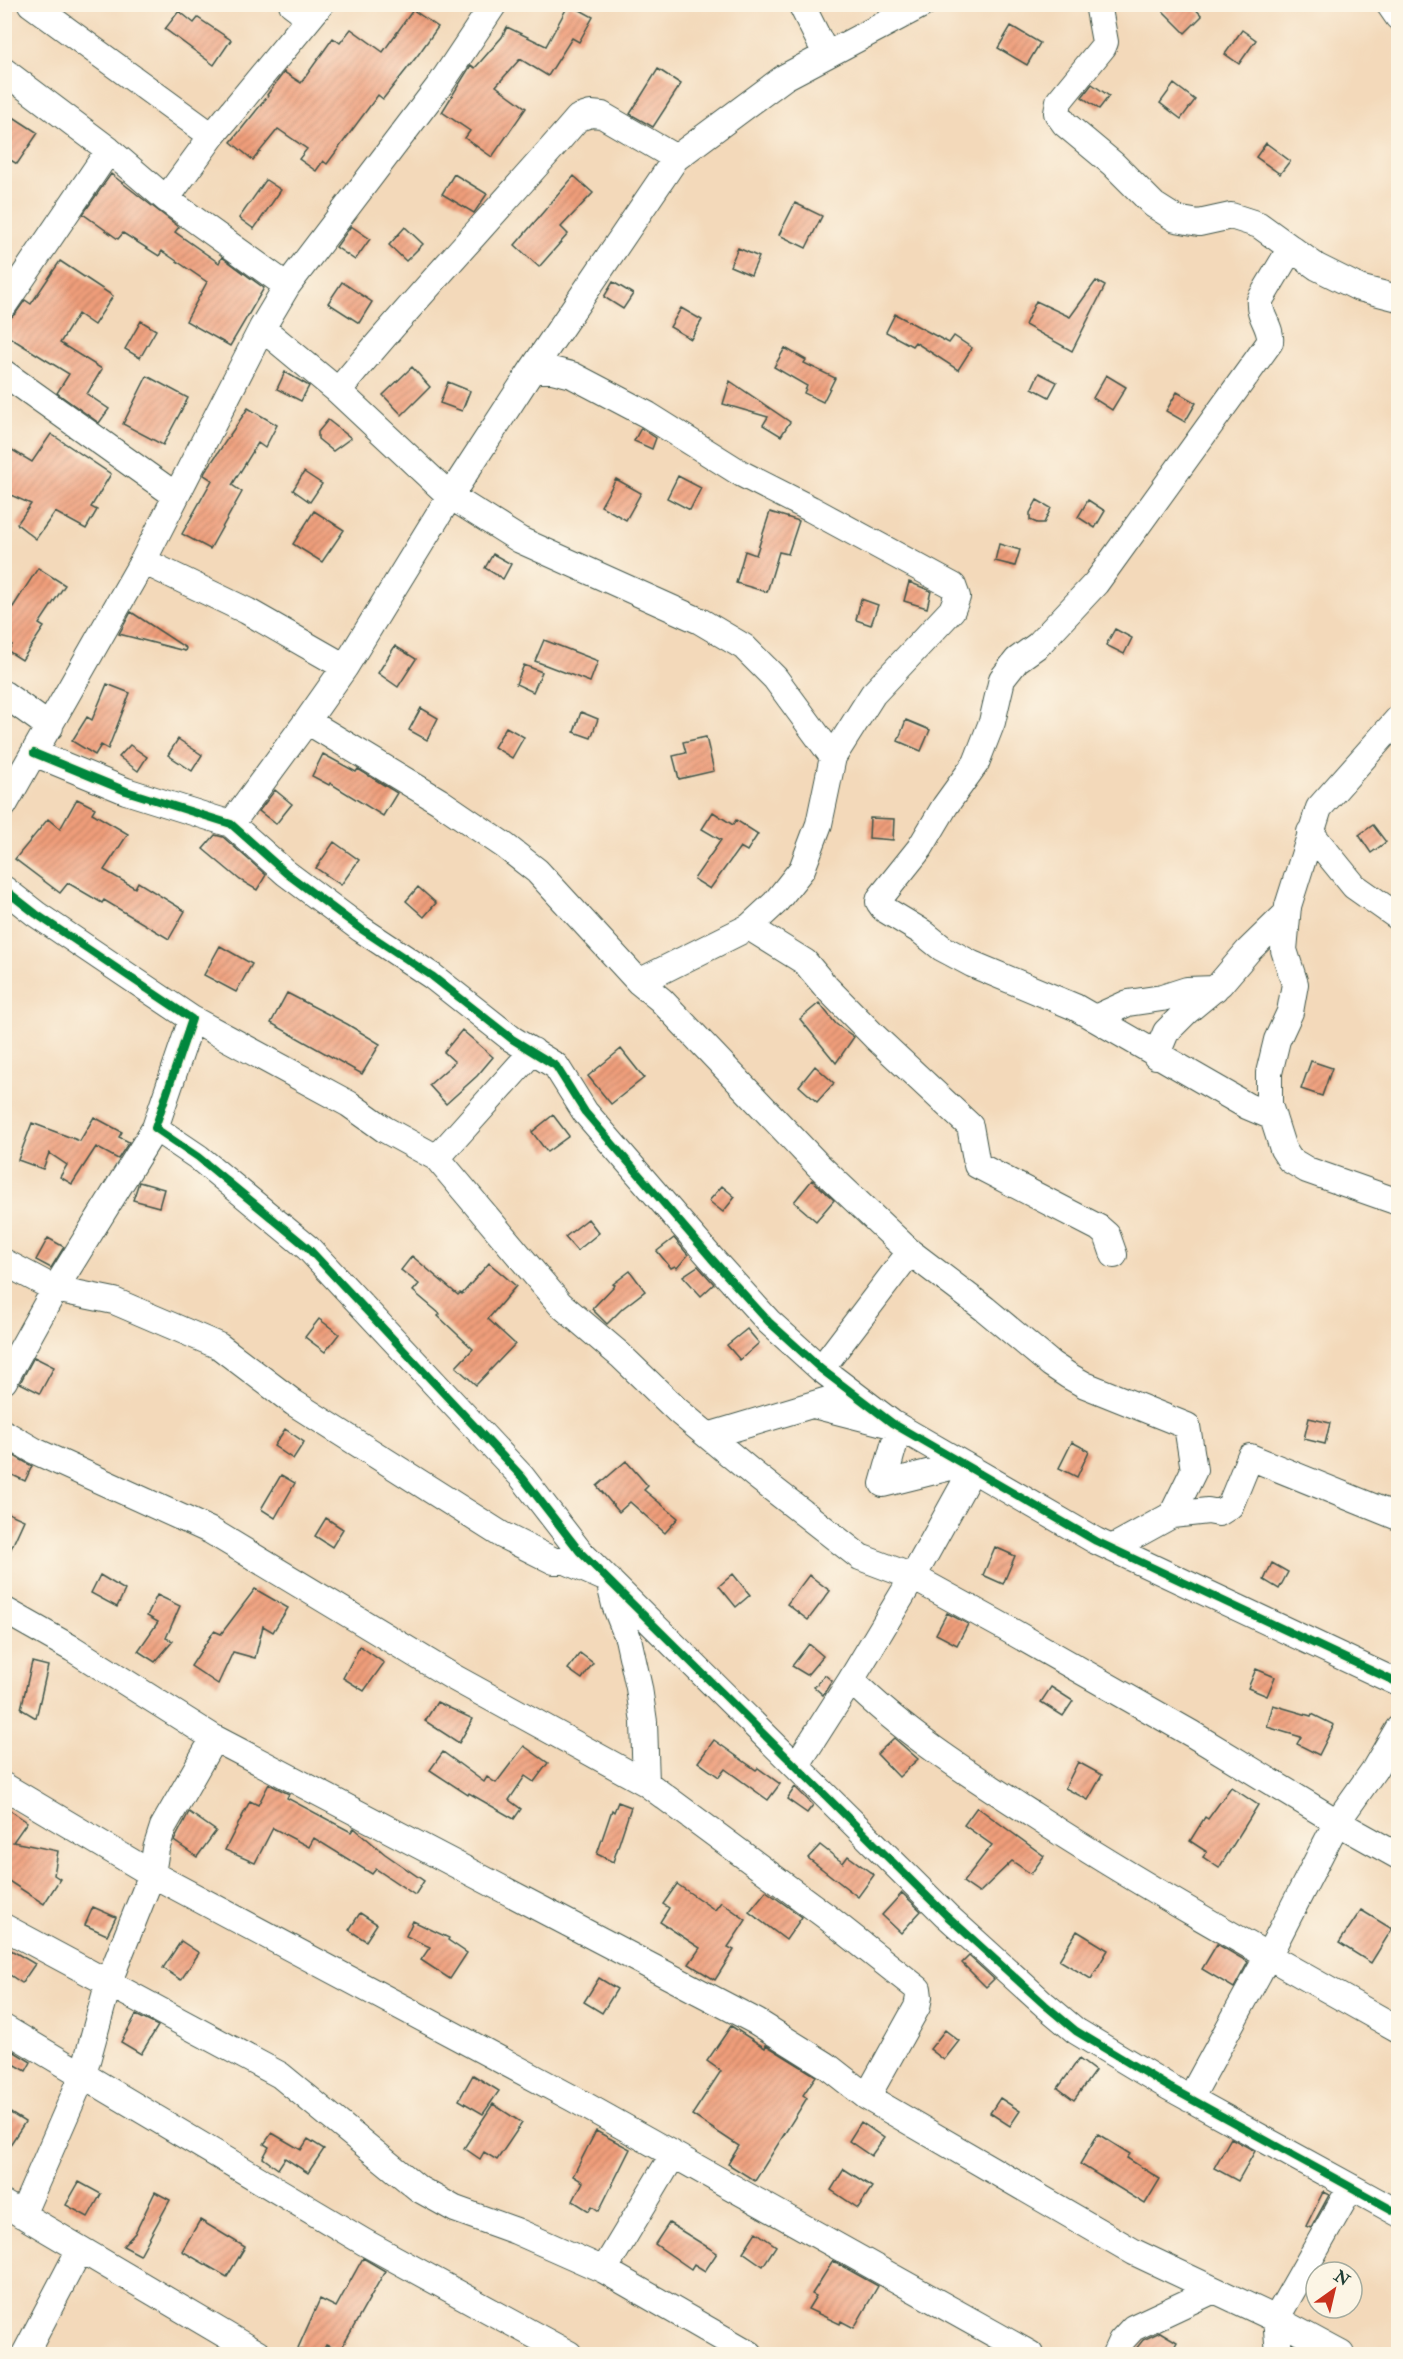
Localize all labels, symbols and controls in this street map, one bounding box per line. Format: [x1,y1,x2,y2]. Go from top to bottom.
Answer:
north arrow [1304,2260,1364,2320]
text: N [1329,2266,1354,2291]

